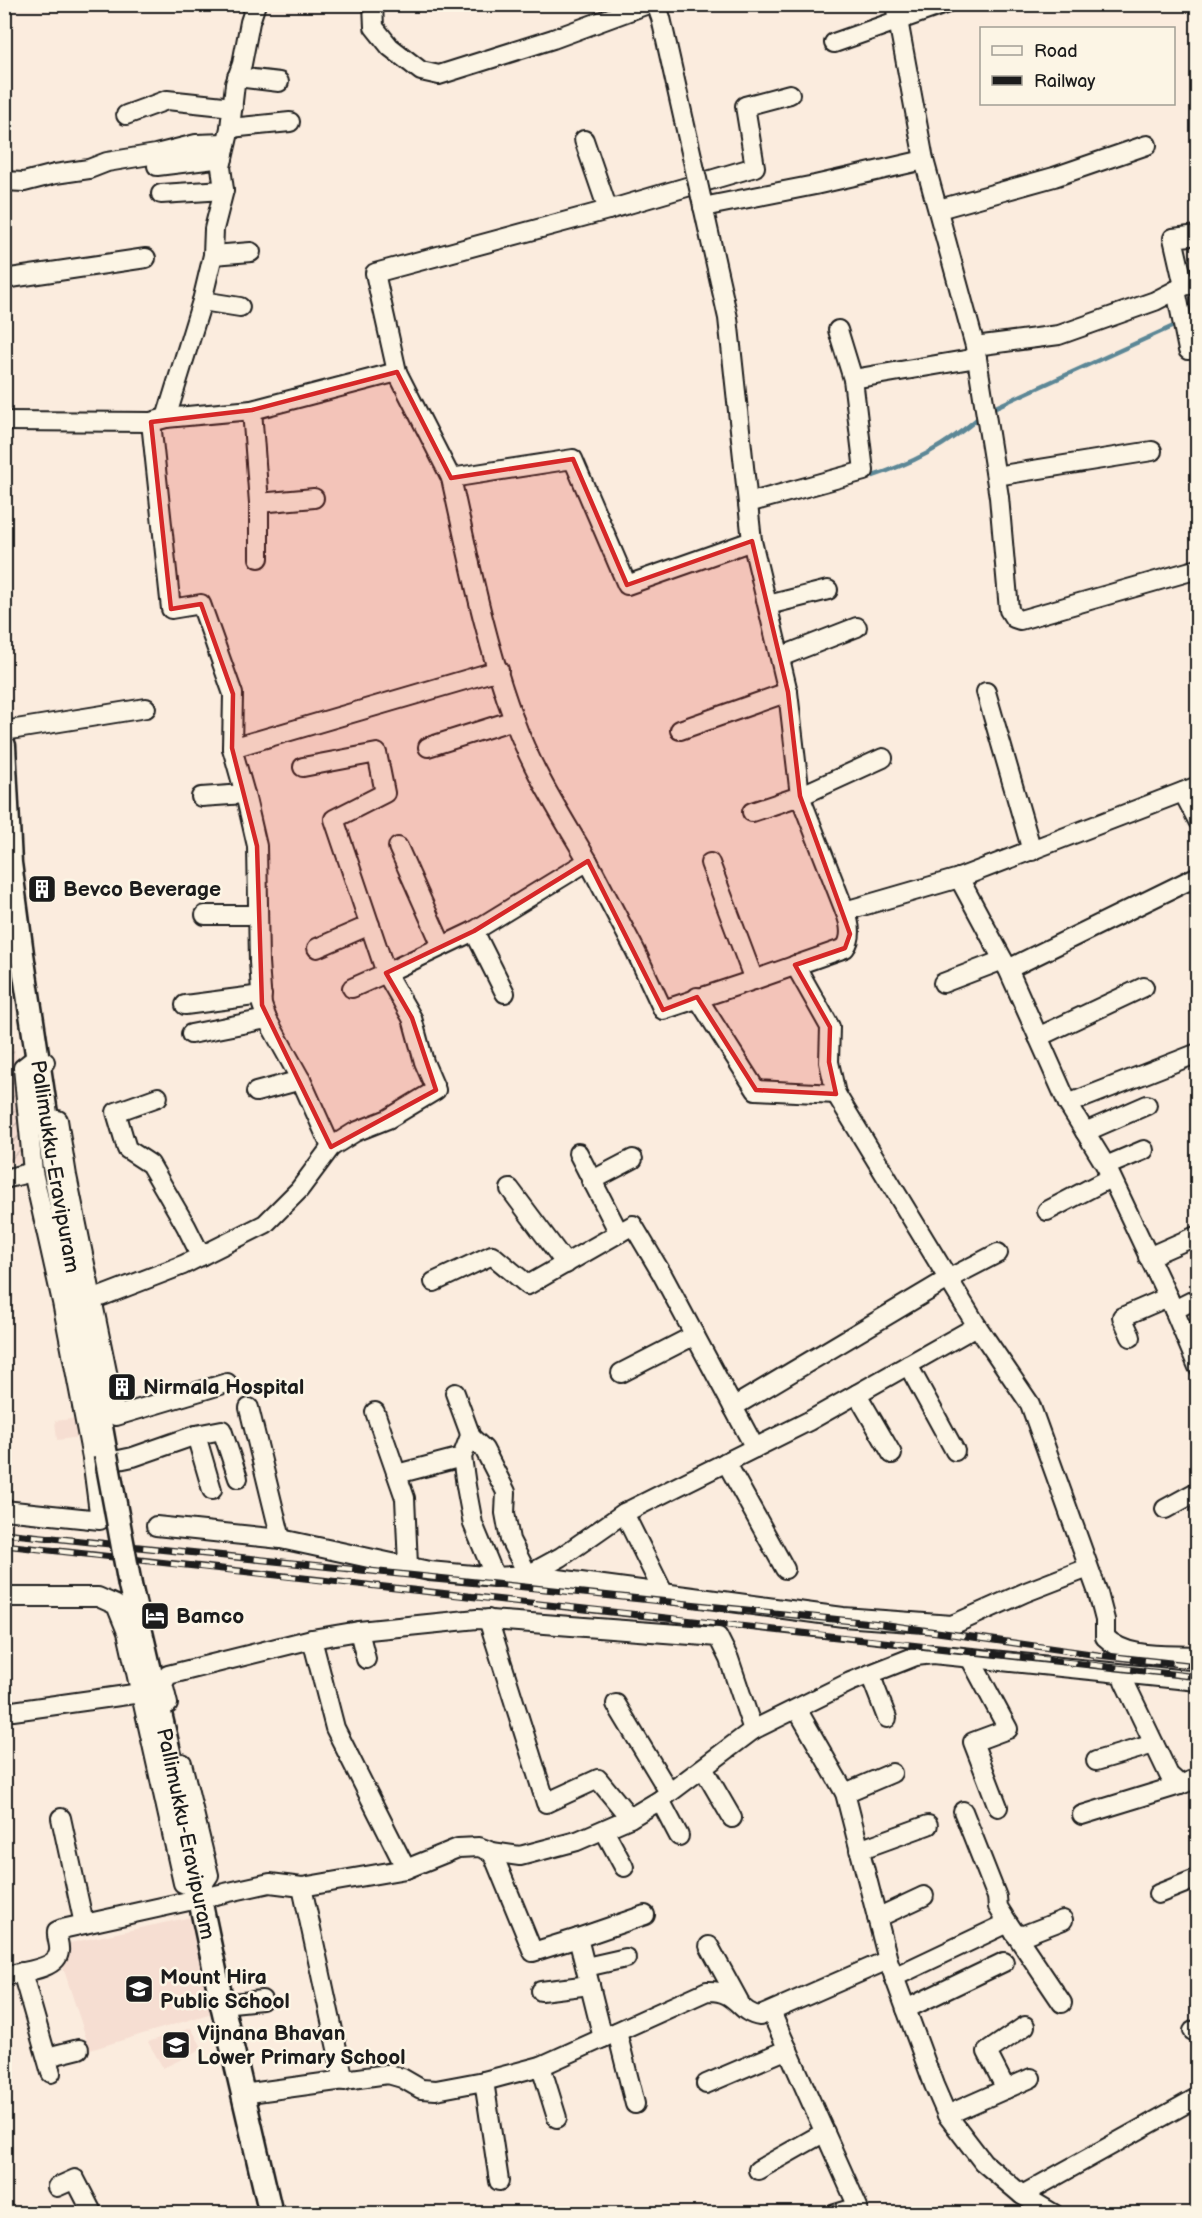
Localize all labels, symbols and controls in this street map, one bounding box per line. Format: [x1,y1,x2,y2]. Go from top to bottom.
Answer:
legend [980,27,1175,105]
text: Road [1034,41,1078,62]
text: Railway [1034,71,1096,92]
building icon: Bevco Beverage [26,873,58,905]
place label: Bevco Beverage [63,877,221,902]
street label: Pallimukku-Eravipuram [25,1058,85,1275]
building icon: Nirmala Hospital [106,1371,138,1403]
place label: Nirmala Hospital [143,1375,304,1400]
hotel icon: Bamco [139,1600,171,1632]
place label: Bamco [176,1604,244,1629]
street label: Pallimukku-Eravipuram [151,1726,220,1942]
place label: Mount Hira Public School [160,1965,290,2014]
school or university icon: Mount Hira Public School [123,1973,155,2005]
place label: Vijnana Bhavan Lower Primary School [197,2021,405,2070]
school or university icon: Vijnana Bhavan Lower Primary School [160,2029,192,2061]

